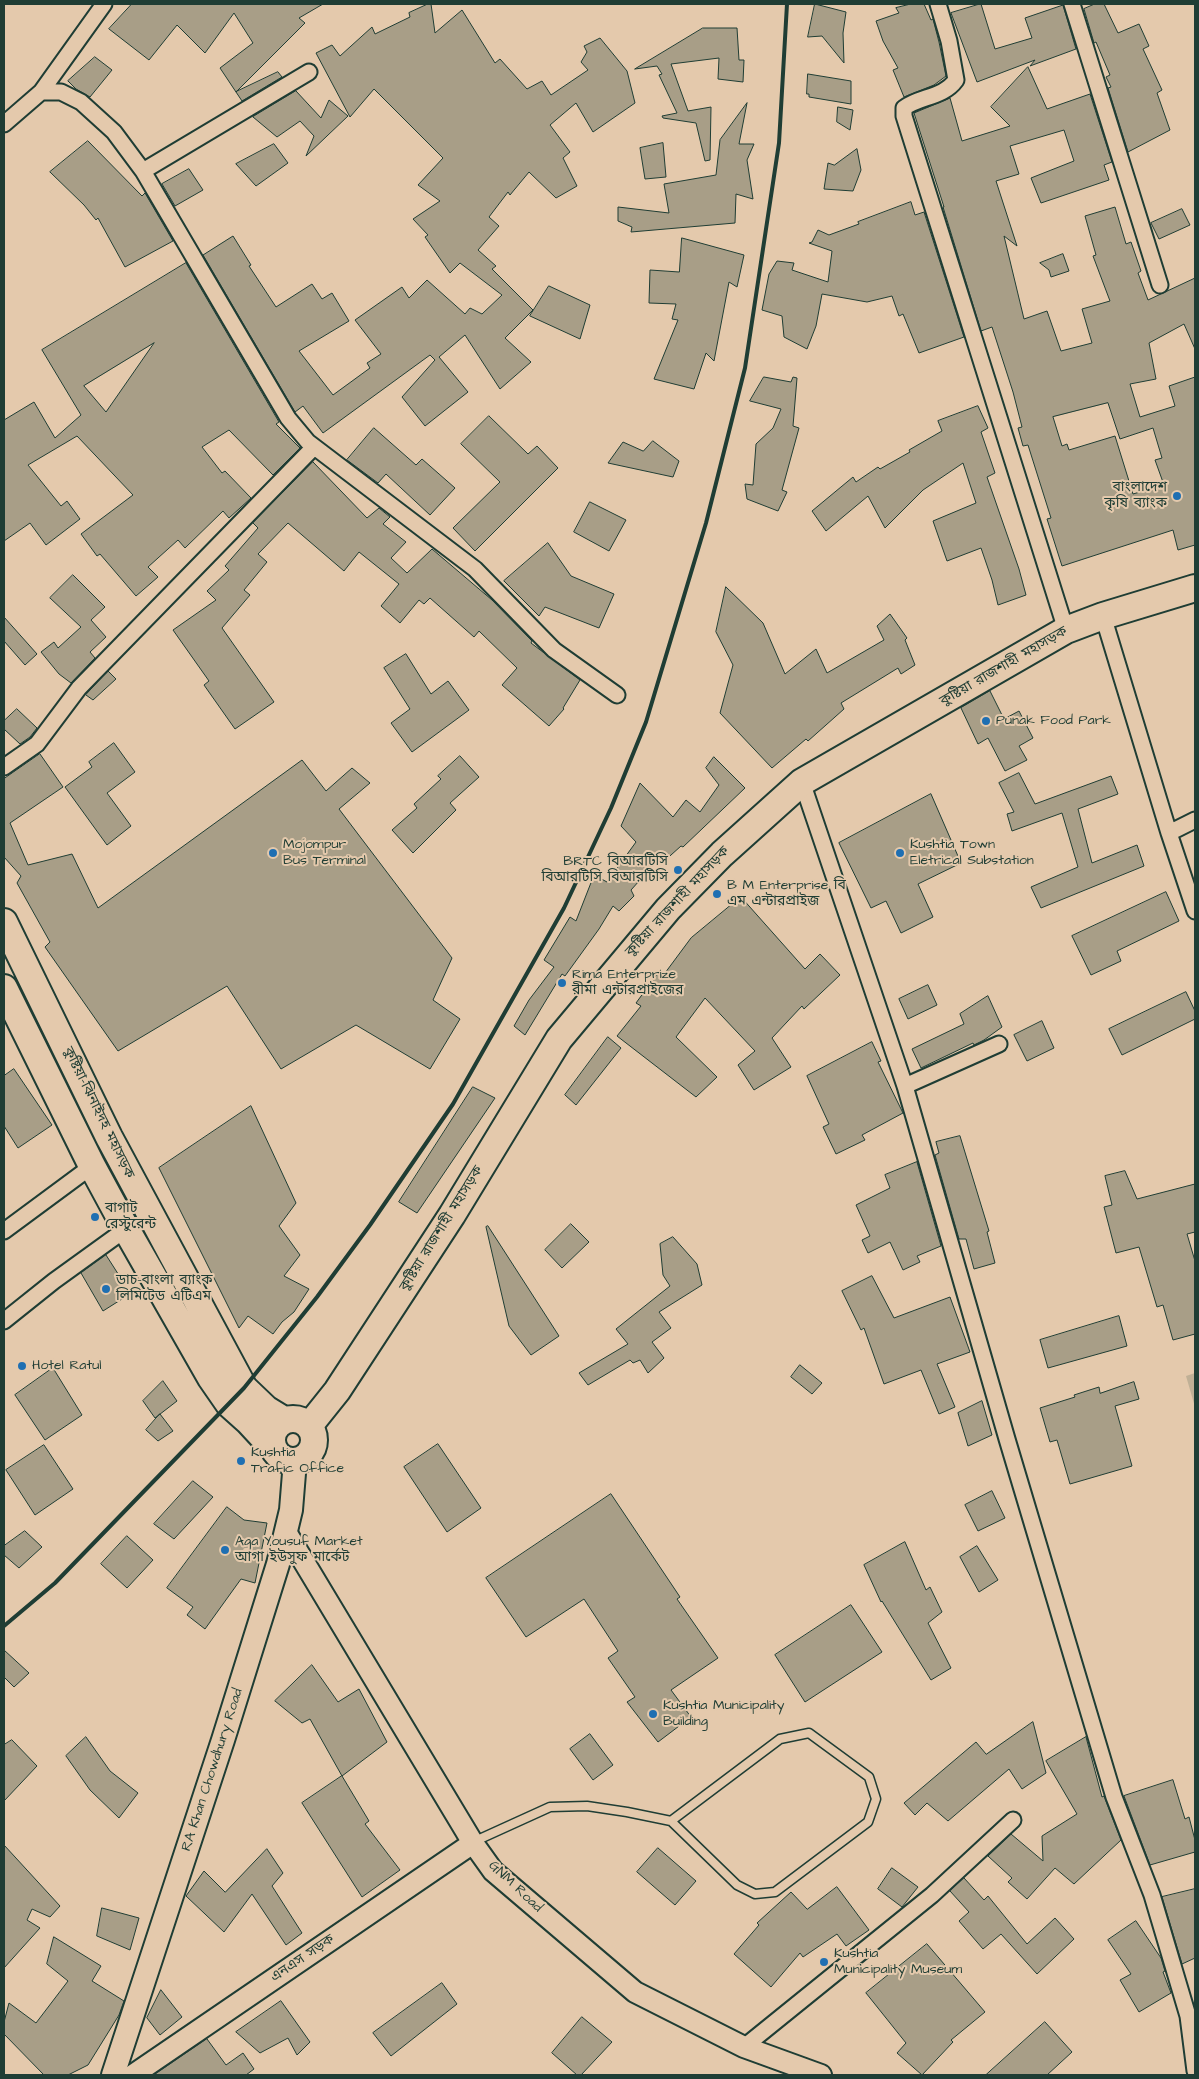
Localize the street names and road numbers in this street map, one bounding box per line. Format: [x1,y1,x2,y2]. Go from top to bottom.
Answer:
street label: কুষ্টিয়া রাজশাহী মহাসড়ক [937,624,1071,710]
street label: কুষ্টিয়া রাজশাহী মহাসড়ক [623,843,733,961]
street label: কুষ্টিয়া-ঝিনাইদহ মহাসড়ক [59,1044,137,1182]
street label: কুষ্টিয়া রাজশাহী মহাসড়ক [397,1163,487,1295]
street label: RA Khan Chowdhury Road [179,1687,247,1853]
street label: GNM Road [484,1858,546,1916]
street label: এনএস সড়ক [268,1932,338,1986]

